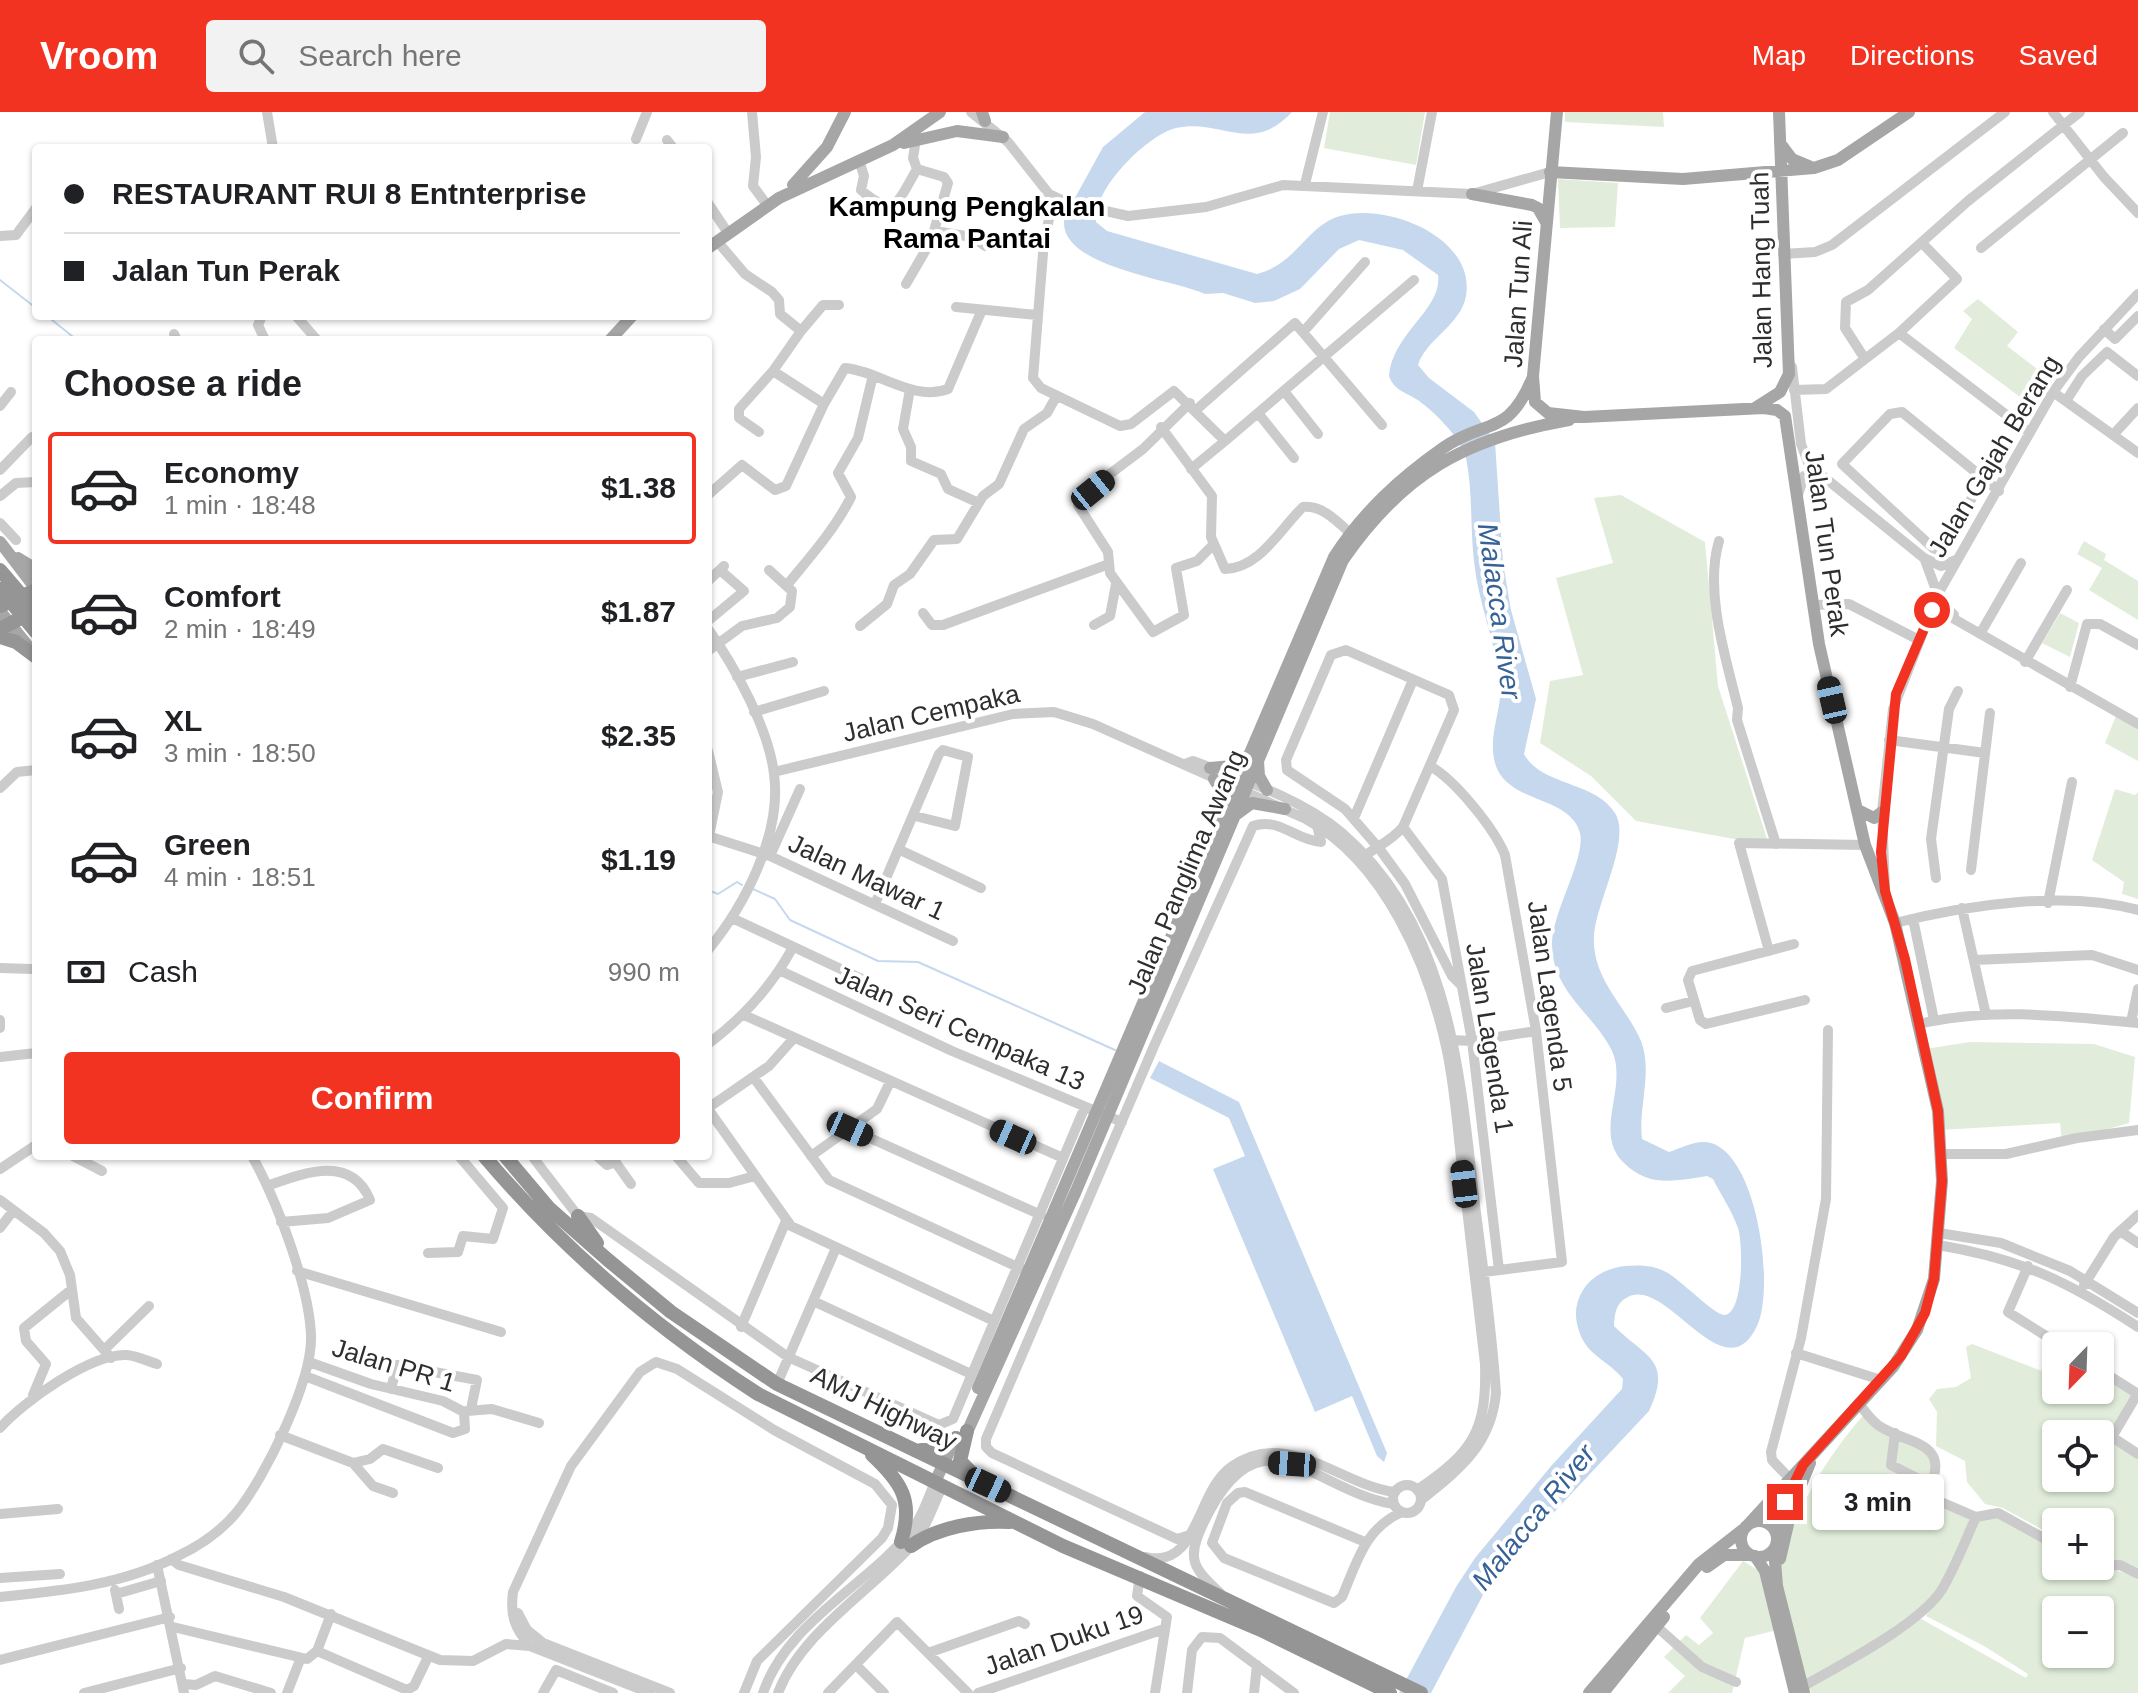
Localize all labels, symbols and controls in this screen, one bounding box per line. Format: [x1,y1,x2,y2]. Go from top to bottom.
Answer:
search box [206,20,766,92]
icon: search [234,34,278,78]
text: Vroom [40,35,158,77]
text: Search here [298,39,462,72]
text: Map [1752,40,1806,71]
text: Directions [1850,40,1975,71]
text: Saved [2019,40,2098,71]
street label: Jalan Hang Tuah [1744,171,1778,369]
text: RESTAURANT RUI 8 Entnterprise [112,177,587,210]
district label: Kampung Pengkalan Rama Pantai [829,191,1105,254]
street label: Jalan Tun Ali [1498,219,1538,369]
text: Jalan Tun Perak [112,254,340,287]
street label: Jalan Gajah Berang [1922,350,2066,562]
text: Choose a ride [64,363,302,404]
street label: Jalan Tun Perak [1799,448,1855,639]
icon: car [68,452,140,524]
text: Economy [164,456,299,489]
car [1067,466,1119,514]
text: $1.38 [601,471,676,504]
text: 1 min · 18:48 [164,490,316,520]
water label: Malacca River [1472,521,1527,703]
icon: car [68,576,140,648]
text: Comfort [164,580,281,613]
route start [1914,592,1950,628]
text: $1.87 [601,595,676,628]
text: 2 min · 18:49 [164,614,316,644]
car [1815,674,1849,726]
street label: Jalan Cempaka [840,678,1023,748]
icon: car [68,700,140,772]
text: XL [164,704,202,737]
text: $2.35 [601,719,676,752]
text: 3 min · 18:50 [164,738,316,768]
street label: Jalan Panglima Awang [1121,745,1251,999]
icon: car [68,824,140,896]
text: Green [164,828,251,861]
street label: Jalan Mawar 1 [784,828,950,926]
text: $1.19 [601,843,676,876]
text: 4 min · 18:51 [164,862,316,892]
street label: Jalan Lagenda 5 [1522,899,1578,1093]
street label: Jalan Lagenda 1 [1460,941,1520,1135]
icon: cash [64,950,108,994]
text: Cash [128,955,198,988]
text: 990 m [608,957,680,987]
street label: Jalan Seri Cempaka 13 [830,959,1090,1097]
button: Confirm [64,1052,680,1144]
car [823,1108,877,1150]
car [986,1116,1040,1158]
car [1449,1159,1479,1209]
street label: Jalan PR 1 [329,1332,459,1398]
north arrow [2042,1332,2114,1404]
map controls [2042,1332,2114,1668]
street label: AMJ Highway [806,1360,962,1456]
button: locate [2042,1420,2114,1492]
water label: Malacca River [1466,1437,1602,1596]
car [1267,1450,1317,1478]
car [961,1464,1015,1506]
callout: 3 min [1813,1474,1945,1530]
route end [1767,1484,1803,1520]
text: 3 min [1844,1487,1912,1517]
button: + [2042,1508,2114,1580]
button: − [2042,1596,2114,1668]
street label: Jalan Duku 19 [981,1599,1147,1681]

